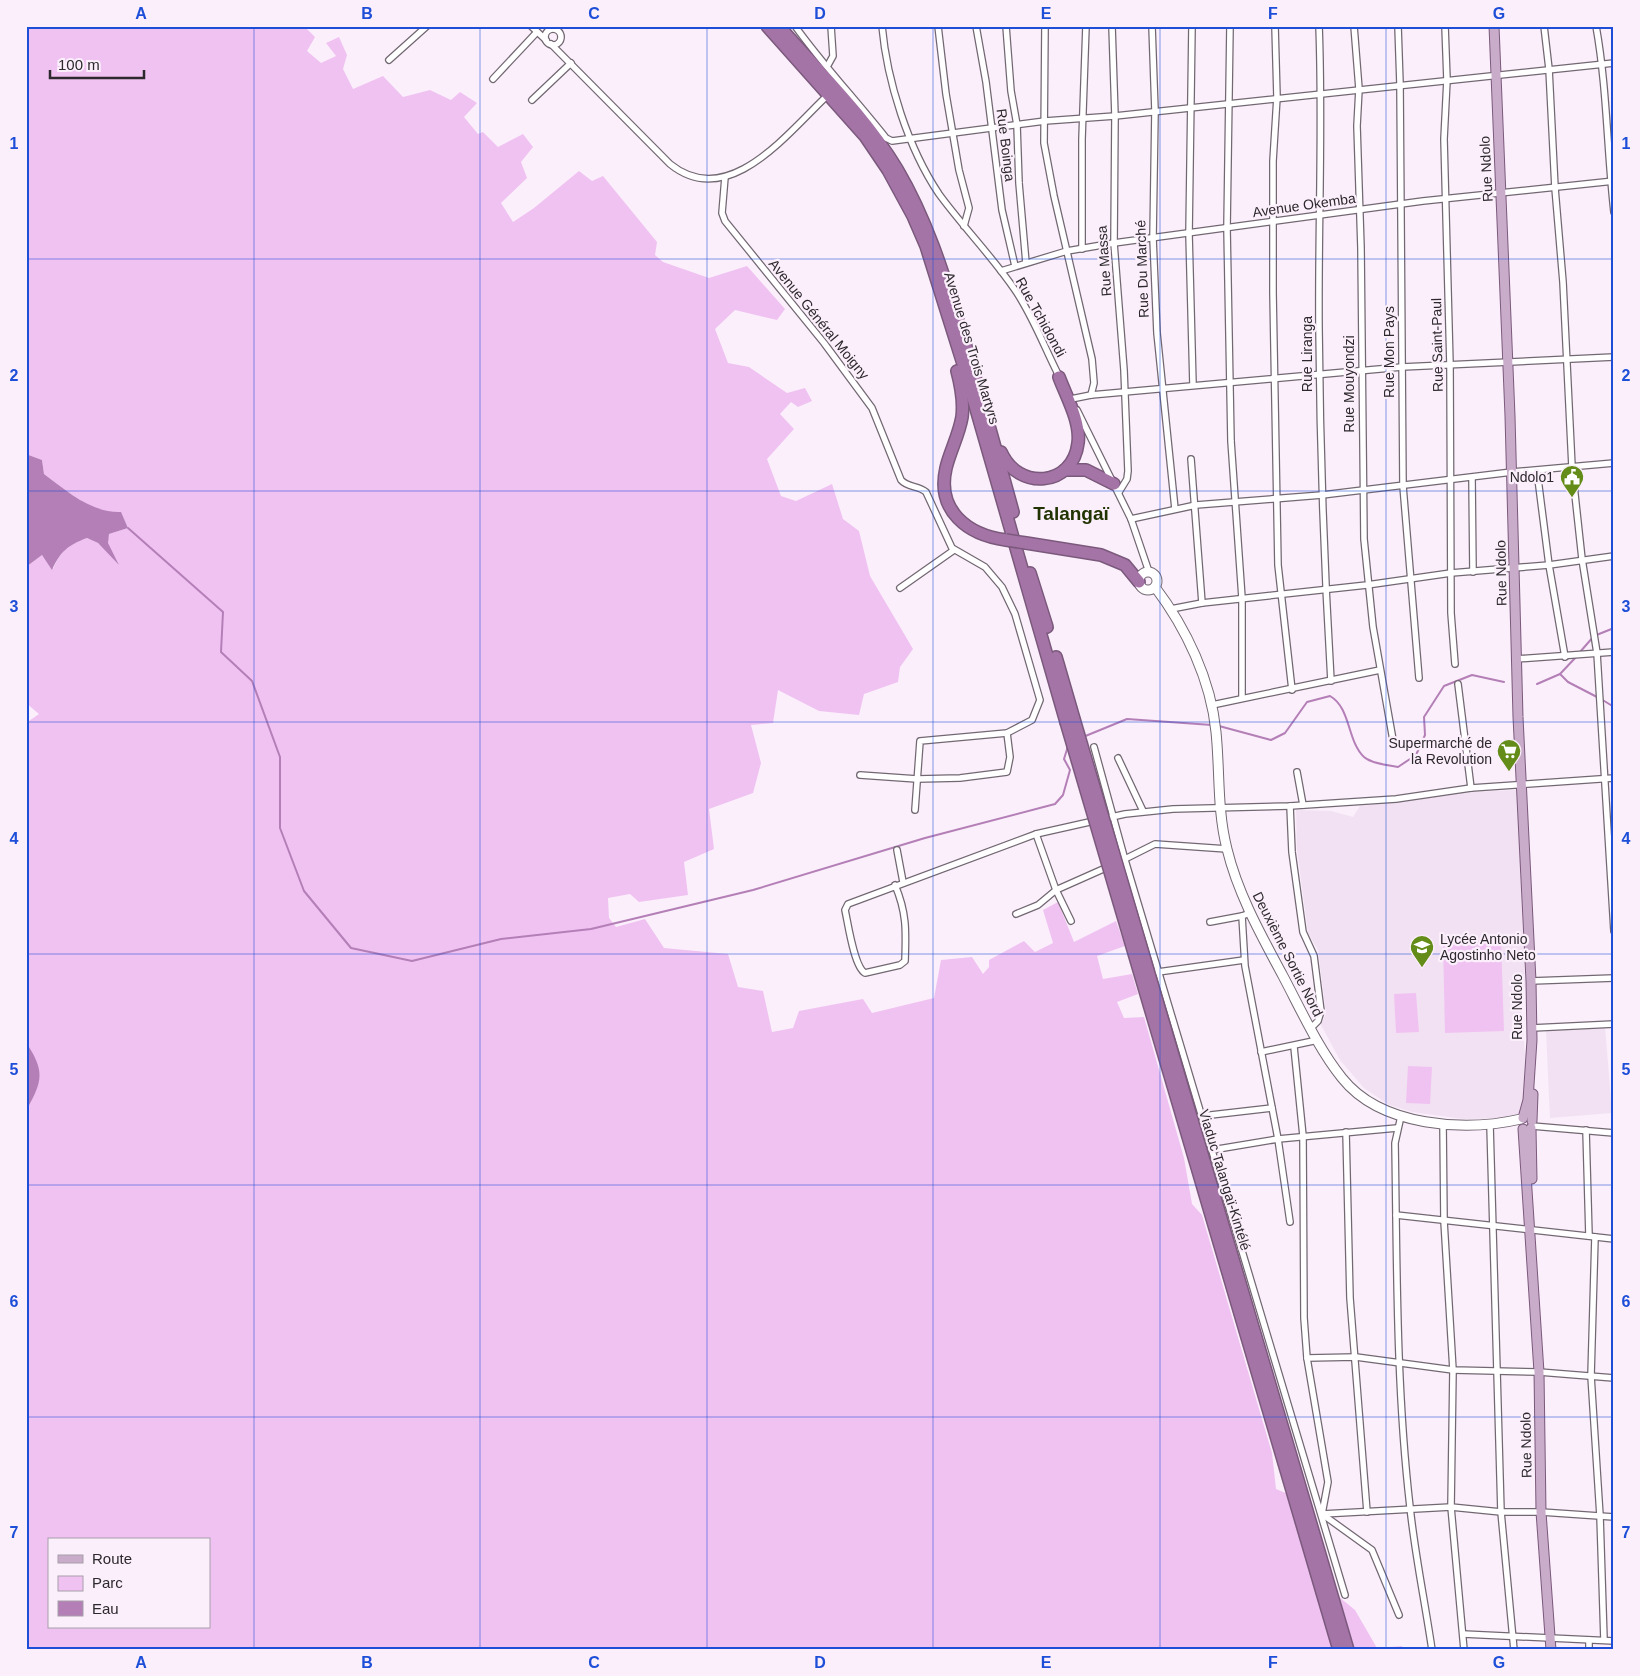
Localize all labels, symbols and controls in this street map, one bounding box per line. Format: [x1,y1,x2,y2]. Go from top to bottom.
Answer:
text: A [135,5,147,22]
text: B [361,5,373,22]
text: C [588,5,600,22]
text: D [814,5,826,22]
text: E [1041,5,1052,22]
text: F [1268,5,1278,22]
text: G [1493,5,1505,22]
scale bar [50,48,144,80]
text: 100 m [58,56,100,73]
street label: Rue Boinga [994,108,1018,182]
text: 1 [10,135,19,152]
street label: Rue Ndolo [1476,135,1496,202]
text: 1 [1622,135,1631,152]
street label: Avenue Okemba [1251,190,1357,220]
street label: Rue Du Marché [1132,220,1152,318]
street label: Rue Massa [1094,225,1114,297]
street label: Avenue Général Moigny [766,256,872,382]
street label: Avenue des Trois Martyrs [941,270,1003,426]
street label: Rue Tchidondi [1013,274,1069,360]
street label: Rue Saint-Paul [1428,298,1446,392]
street label: Rue Mon Pays [1381,306,1397,398]
street label: Rue Liranga [1299,316,1315,392]
street label: Rue Mouyondzi [1341,335,1357,433]
text: 2 [10,367,19,384]
text: 2 [1622,367,1631,384]
public building icon: Ndolo1 [1559,464,1585,498]
place label: Ndolo1 [1510,469,1554,485]
district label: Talangaï [1033,503,1110,524]
street label: Rue Ndolo [1492,540,1510,606]
text: 3 [10,598,19,615]
text: 3 [1622,598,1631,615]
place label: Supermarché de la Revolution [1388,735,1492,767]
supermarket icon: Supermarché de la Revolution [1496,738,1522,772]
text: 4 [10,830,19,847]
text: 4 [1622,830,1631,847]
street label: Deuxième Sortie Nord [1250,889,1326,1019]
place label: Lycée Antonio Agostinho Neto [1440,931,1536,963]
school or university icon: Lycée Antonio Agostinho Neto [1409,934,1435,968]
street label: Rue Ndolo [1509,974,1525,1040]
text: 5 [10,1061,19,1078]
text: 5 [1622,1061,1631,1078]
street label: Viaduc Talangaï-Kintélé [1196,1108,1254,1253]
text: 6 [10,1293,19,1310]
text: 6 [1622,1293,1631,1310]
street label: Rue Ndolo [1517,1412,1535,1478]
text: 7 [10,1524,19,1541]
text: 7 [1622,1524,1631,1541]
legend [48,1538,210,1628]
text: Route [92,1550,132,1567]
text: Parc [92,1574,123,1591]
text: Eau [92,1600,119,1617]
text: A [135,1654,147,1671]
text: B [361,1654,373,1671]
text: C [588,1654,600,1671]
text: D [814,1654,826,1671]
text: E [1041,1654,1052,1671]
text: F [1268,1654,1278,1671]
text: G [1493,1654,1505,1671]

